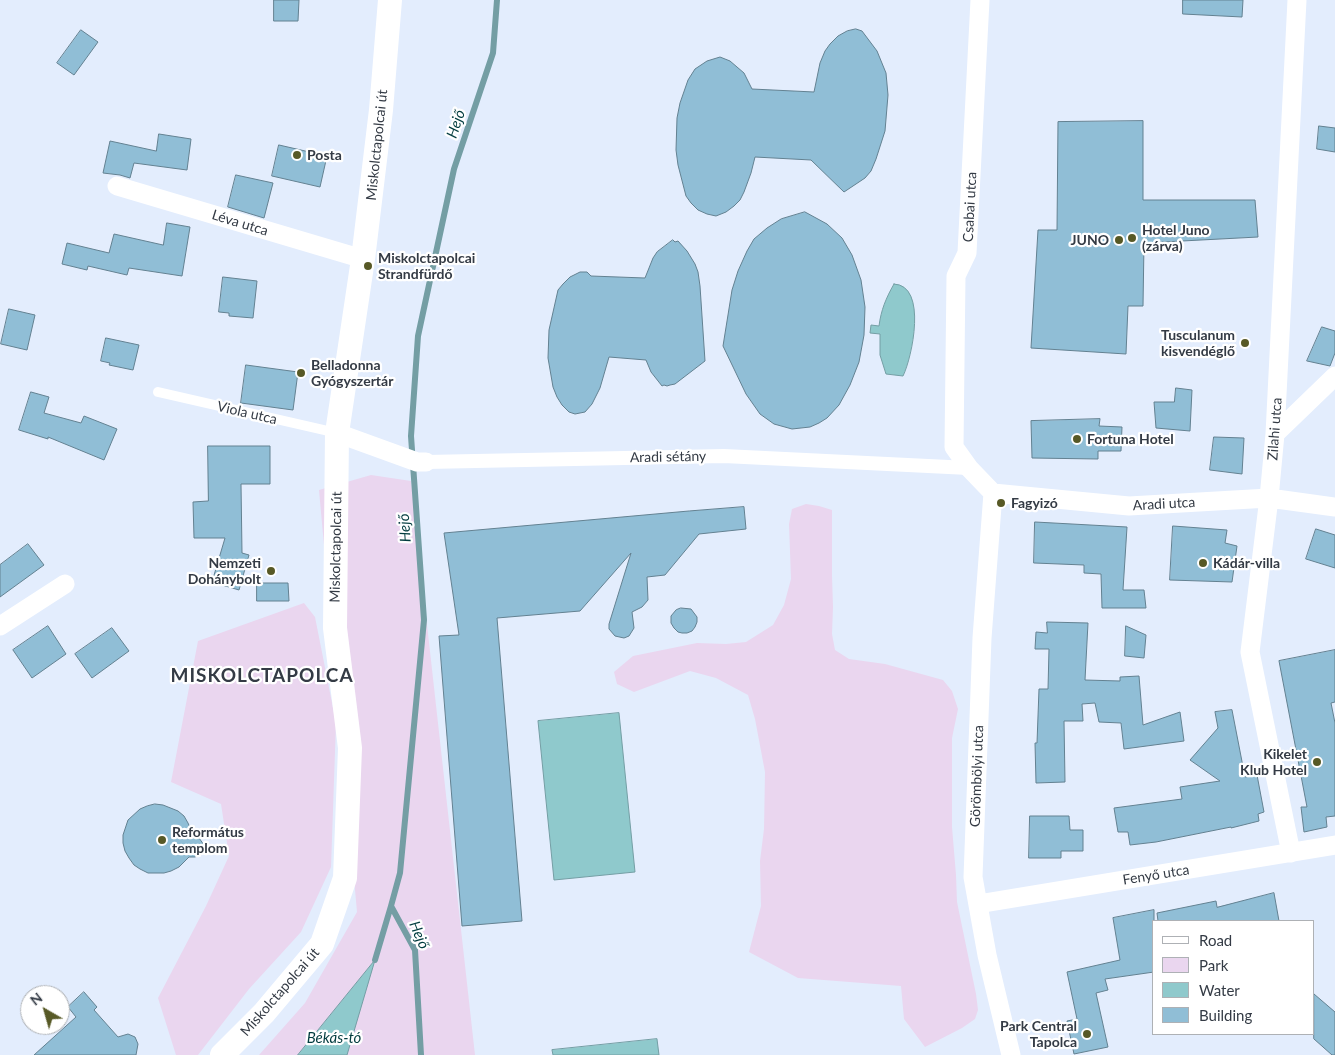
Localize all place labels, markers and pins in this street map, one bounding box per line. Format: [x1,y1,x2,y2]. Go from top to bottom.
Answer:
place label: Posta [307,147,342,163]
marker: Posta [291,149,303,161]
place label: Hotel Juno (zárva) [1142,222,1210,254]
place label: JUNO [1070,232,1109,248]
marker: Hotel Juno (zárva) [1126,232,1138,244]
marker: JUNO [1113,234,1125,246]
place label: Miskolctapolcai Strandfürdő [378,250,475,282]
marker: Miskolctapolcai Strandfürdő [362,260,374,272]
place label: Tusculanum kisvendéglő [1161,327,1235,360]
marker: Tusculanum kisvendéglő [1239,337,1251,349]
place label: Belladonna Gyógyszertár [311,357,393,390]
marker: Belladonna Gyógyszertár [295,367,307,379]
place label: Fortuna Hotel [1087,431,1174,447]
marker: Fortuna Hotel [1071,433,1083,445]
place label: Fagyizó [1011,495,1058,511]
marker: Fagyizó [995,497,1007,509]
place label: Nemzeti Dohánybolt [188,555,261,588]
place label: Kádár-villa [1213,555,1280,571]
marker: Kádár-villa [1197,557,1209,569]
marker: Nemzeti Dohánybolt [265,565,277,577]
place label: Kikelet Klub Hotel [1240,746,1307,779]
marker: Kikelet Klub Hotel [1311,756,1323,768]
place label: Református templom [172,824,244,856]
marker: Református templom [156,834,168,846]
place label: Park Central Tapolca [1000,1018,1077,1050]
marker: Park Central Tapolca [1081,1028,1093,1040]

